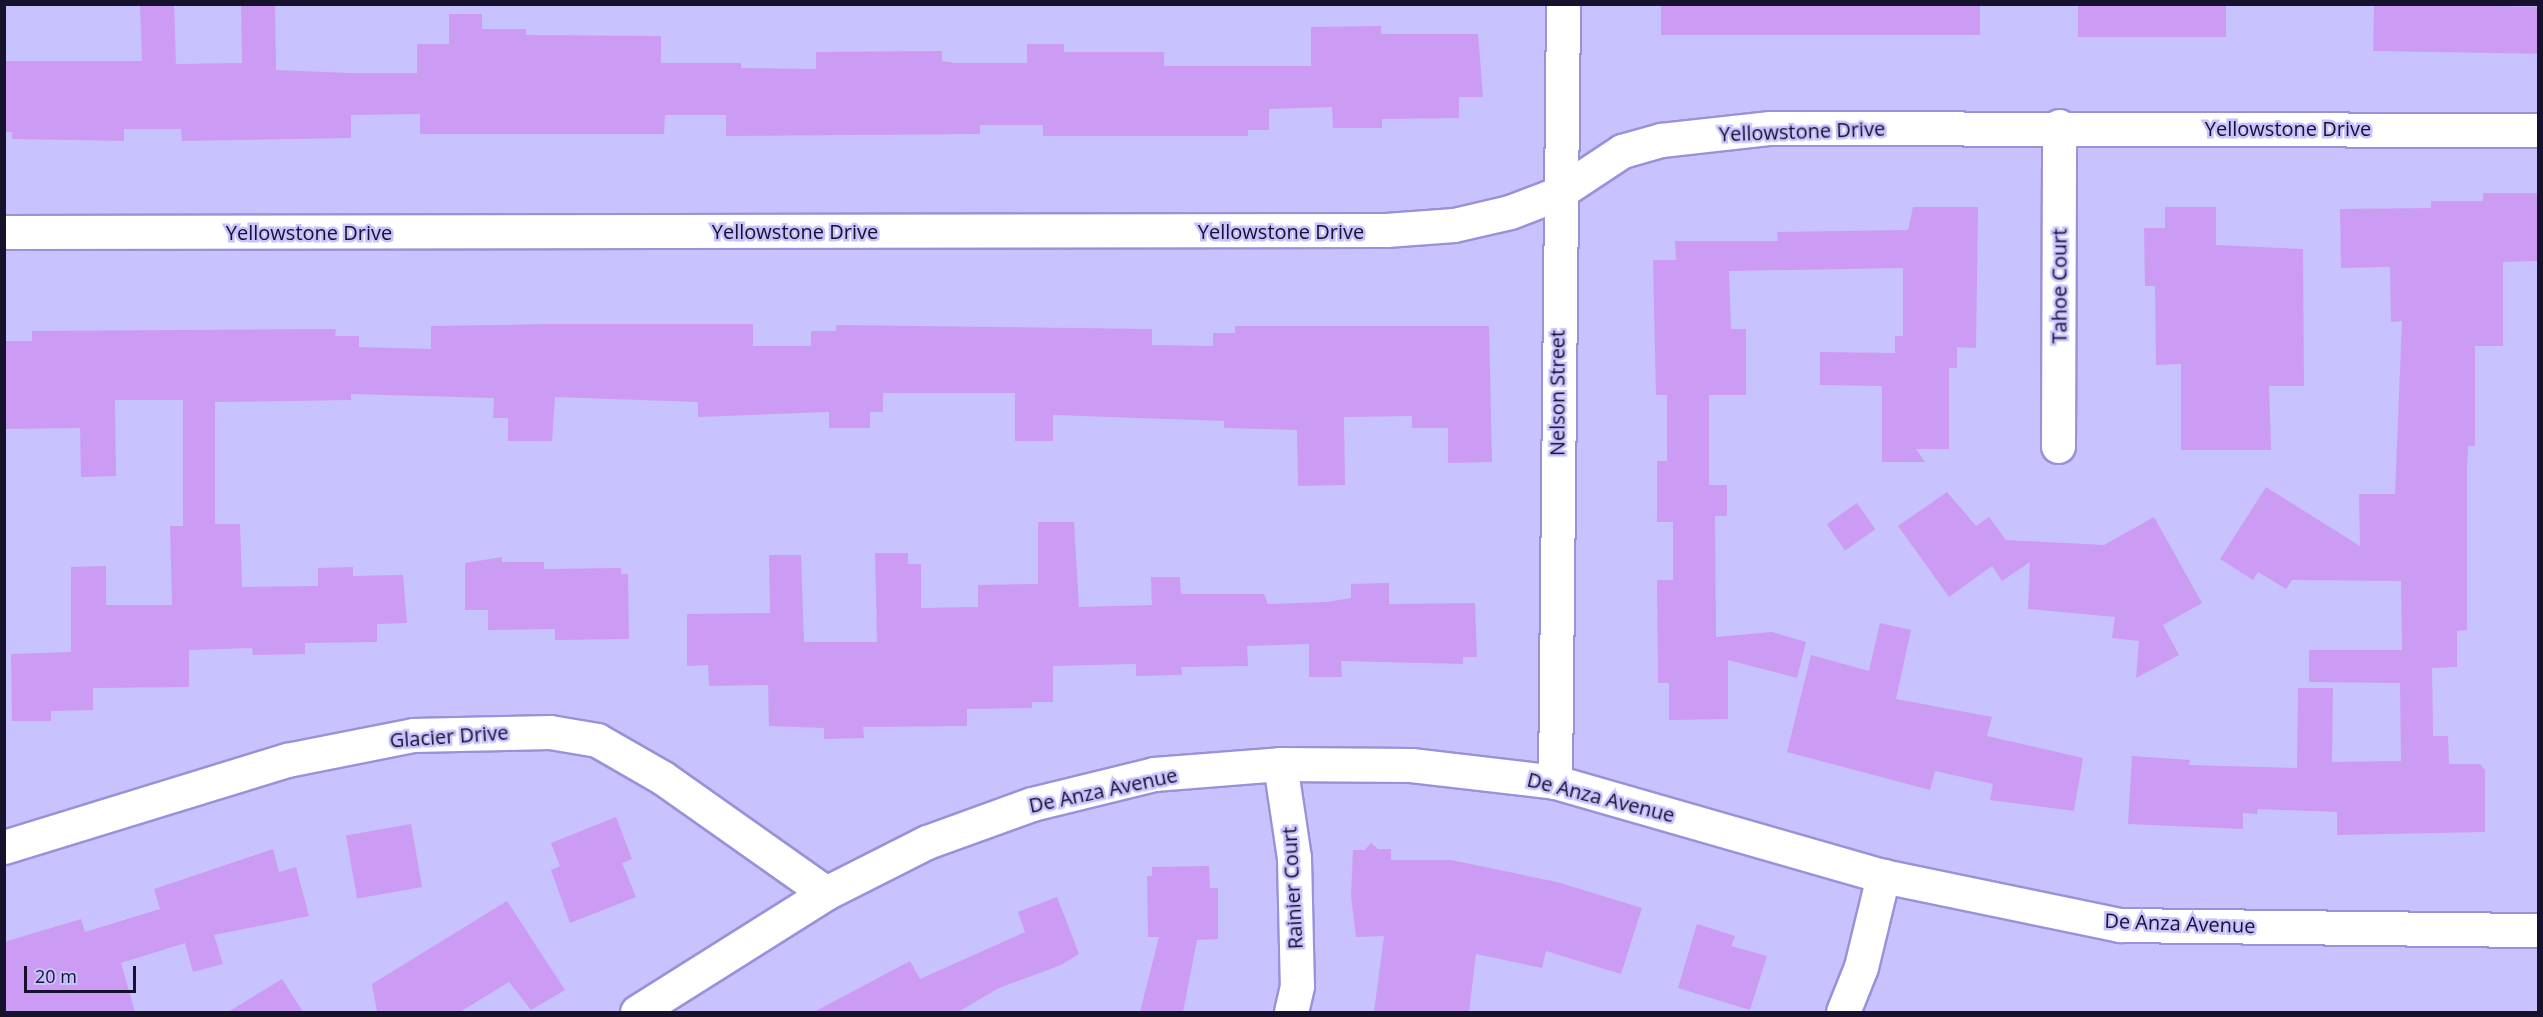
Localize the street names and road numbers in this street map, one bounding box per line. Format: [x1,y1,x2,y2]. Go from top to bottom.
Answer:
street label: Yellowstone Drive [1718,116,1886,146]
street label: Yellowstone Drive [2205,116,2371,140]
street label: Yellowstone Drive [712,219,878,243]
street label: Yellowstone Drive [1198,219,1364,243]
street label: Yellowstone Drive [226,220,392,244]
street label: Tahoe Court [2047,228,2071,344]
street label: Nelson Street [1545,330,1569,456]
street label: Glacier Drive [389,720,509,752]
street label: De Anza Avenue [1027,763,1179,817]
street label: De Anza Avenue [1525,767,1677,827]
street label: Rainier Court [1277,826,1307,950]
street label: De Anza Avenue [2104,908,2256,938]

